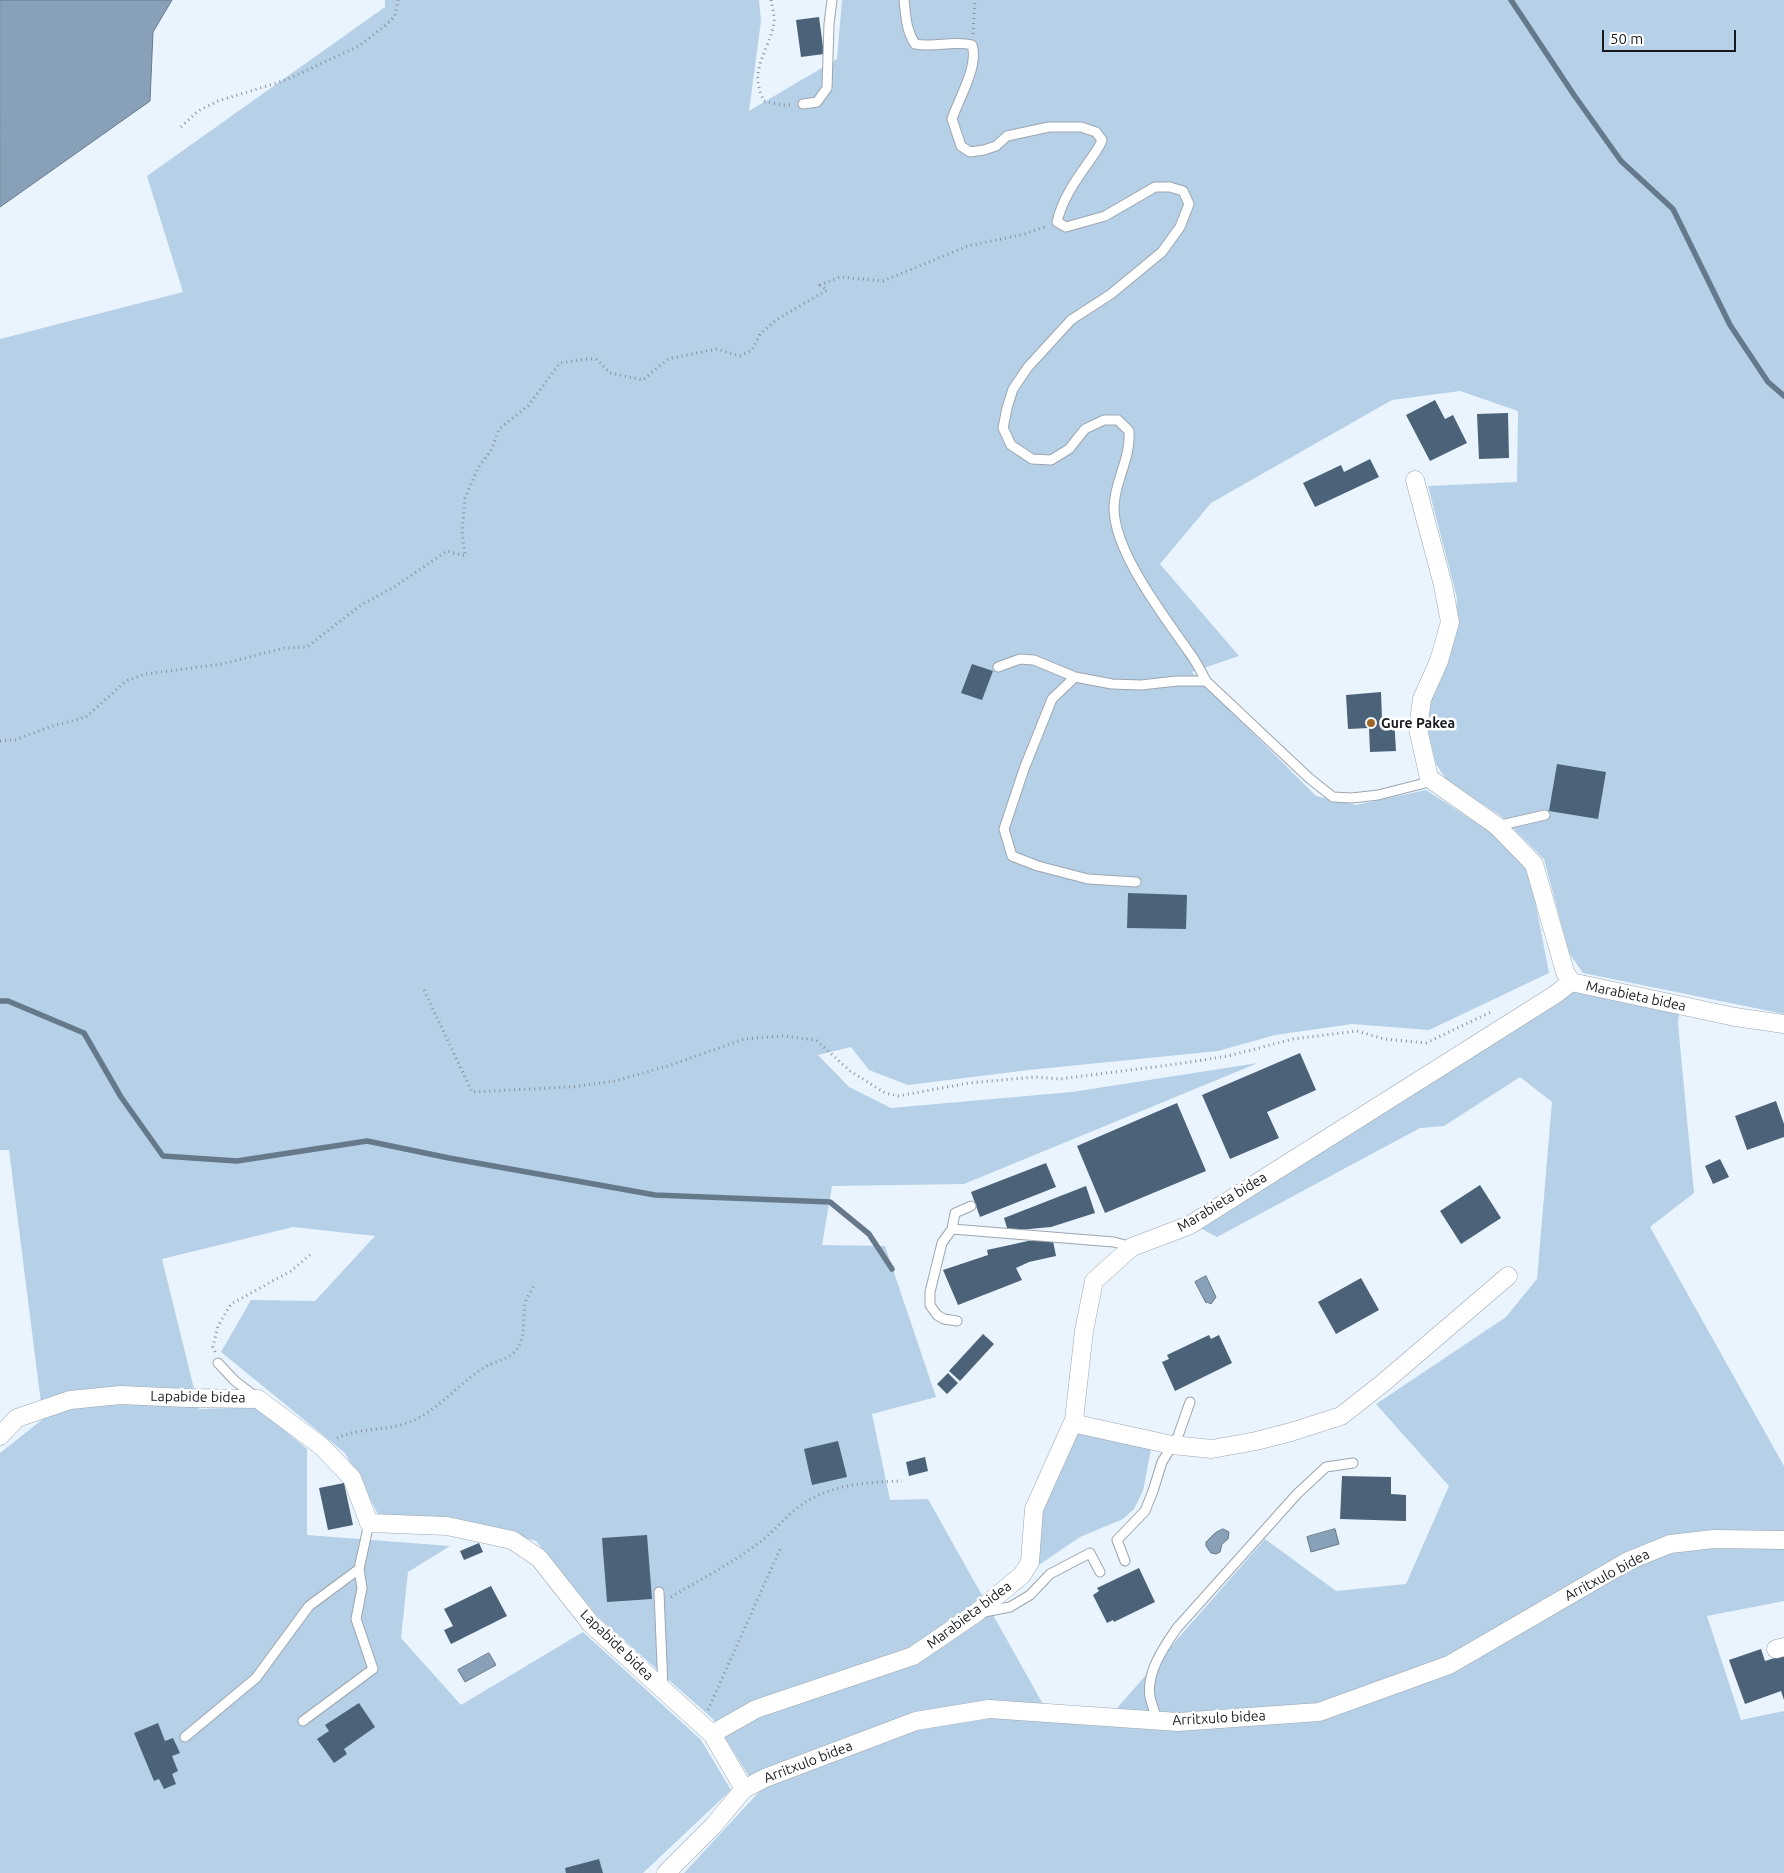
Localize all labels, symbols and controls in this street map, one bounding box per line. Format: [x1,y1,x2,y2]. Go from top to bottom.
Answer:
scale bar [1604,20,1738,52]
text: 50 m [1610,30,1643,47]
place label: Gure Pakea [1381,715,1455,731]
marker: Gure Pakea [1365,717,1377,729]
street label: Marabieta bidea [1584,977,1688,1015]
street label: Marabieta bidea [1174,1169,1270,1235]
street label: Lapabide bidea [150,1388,246,1406]
street label: Arritxulo bidea [1562,1546,1652,1604]
street label: Marabieta bidea [923,1578,1015,1652]
street label: Lapabide bidea [577,1606,657,1684]
street label: Arritxulo bidea [1172,1707,1266,1729]
street label: Arritxulo bidea [761,1737,855,1787]

